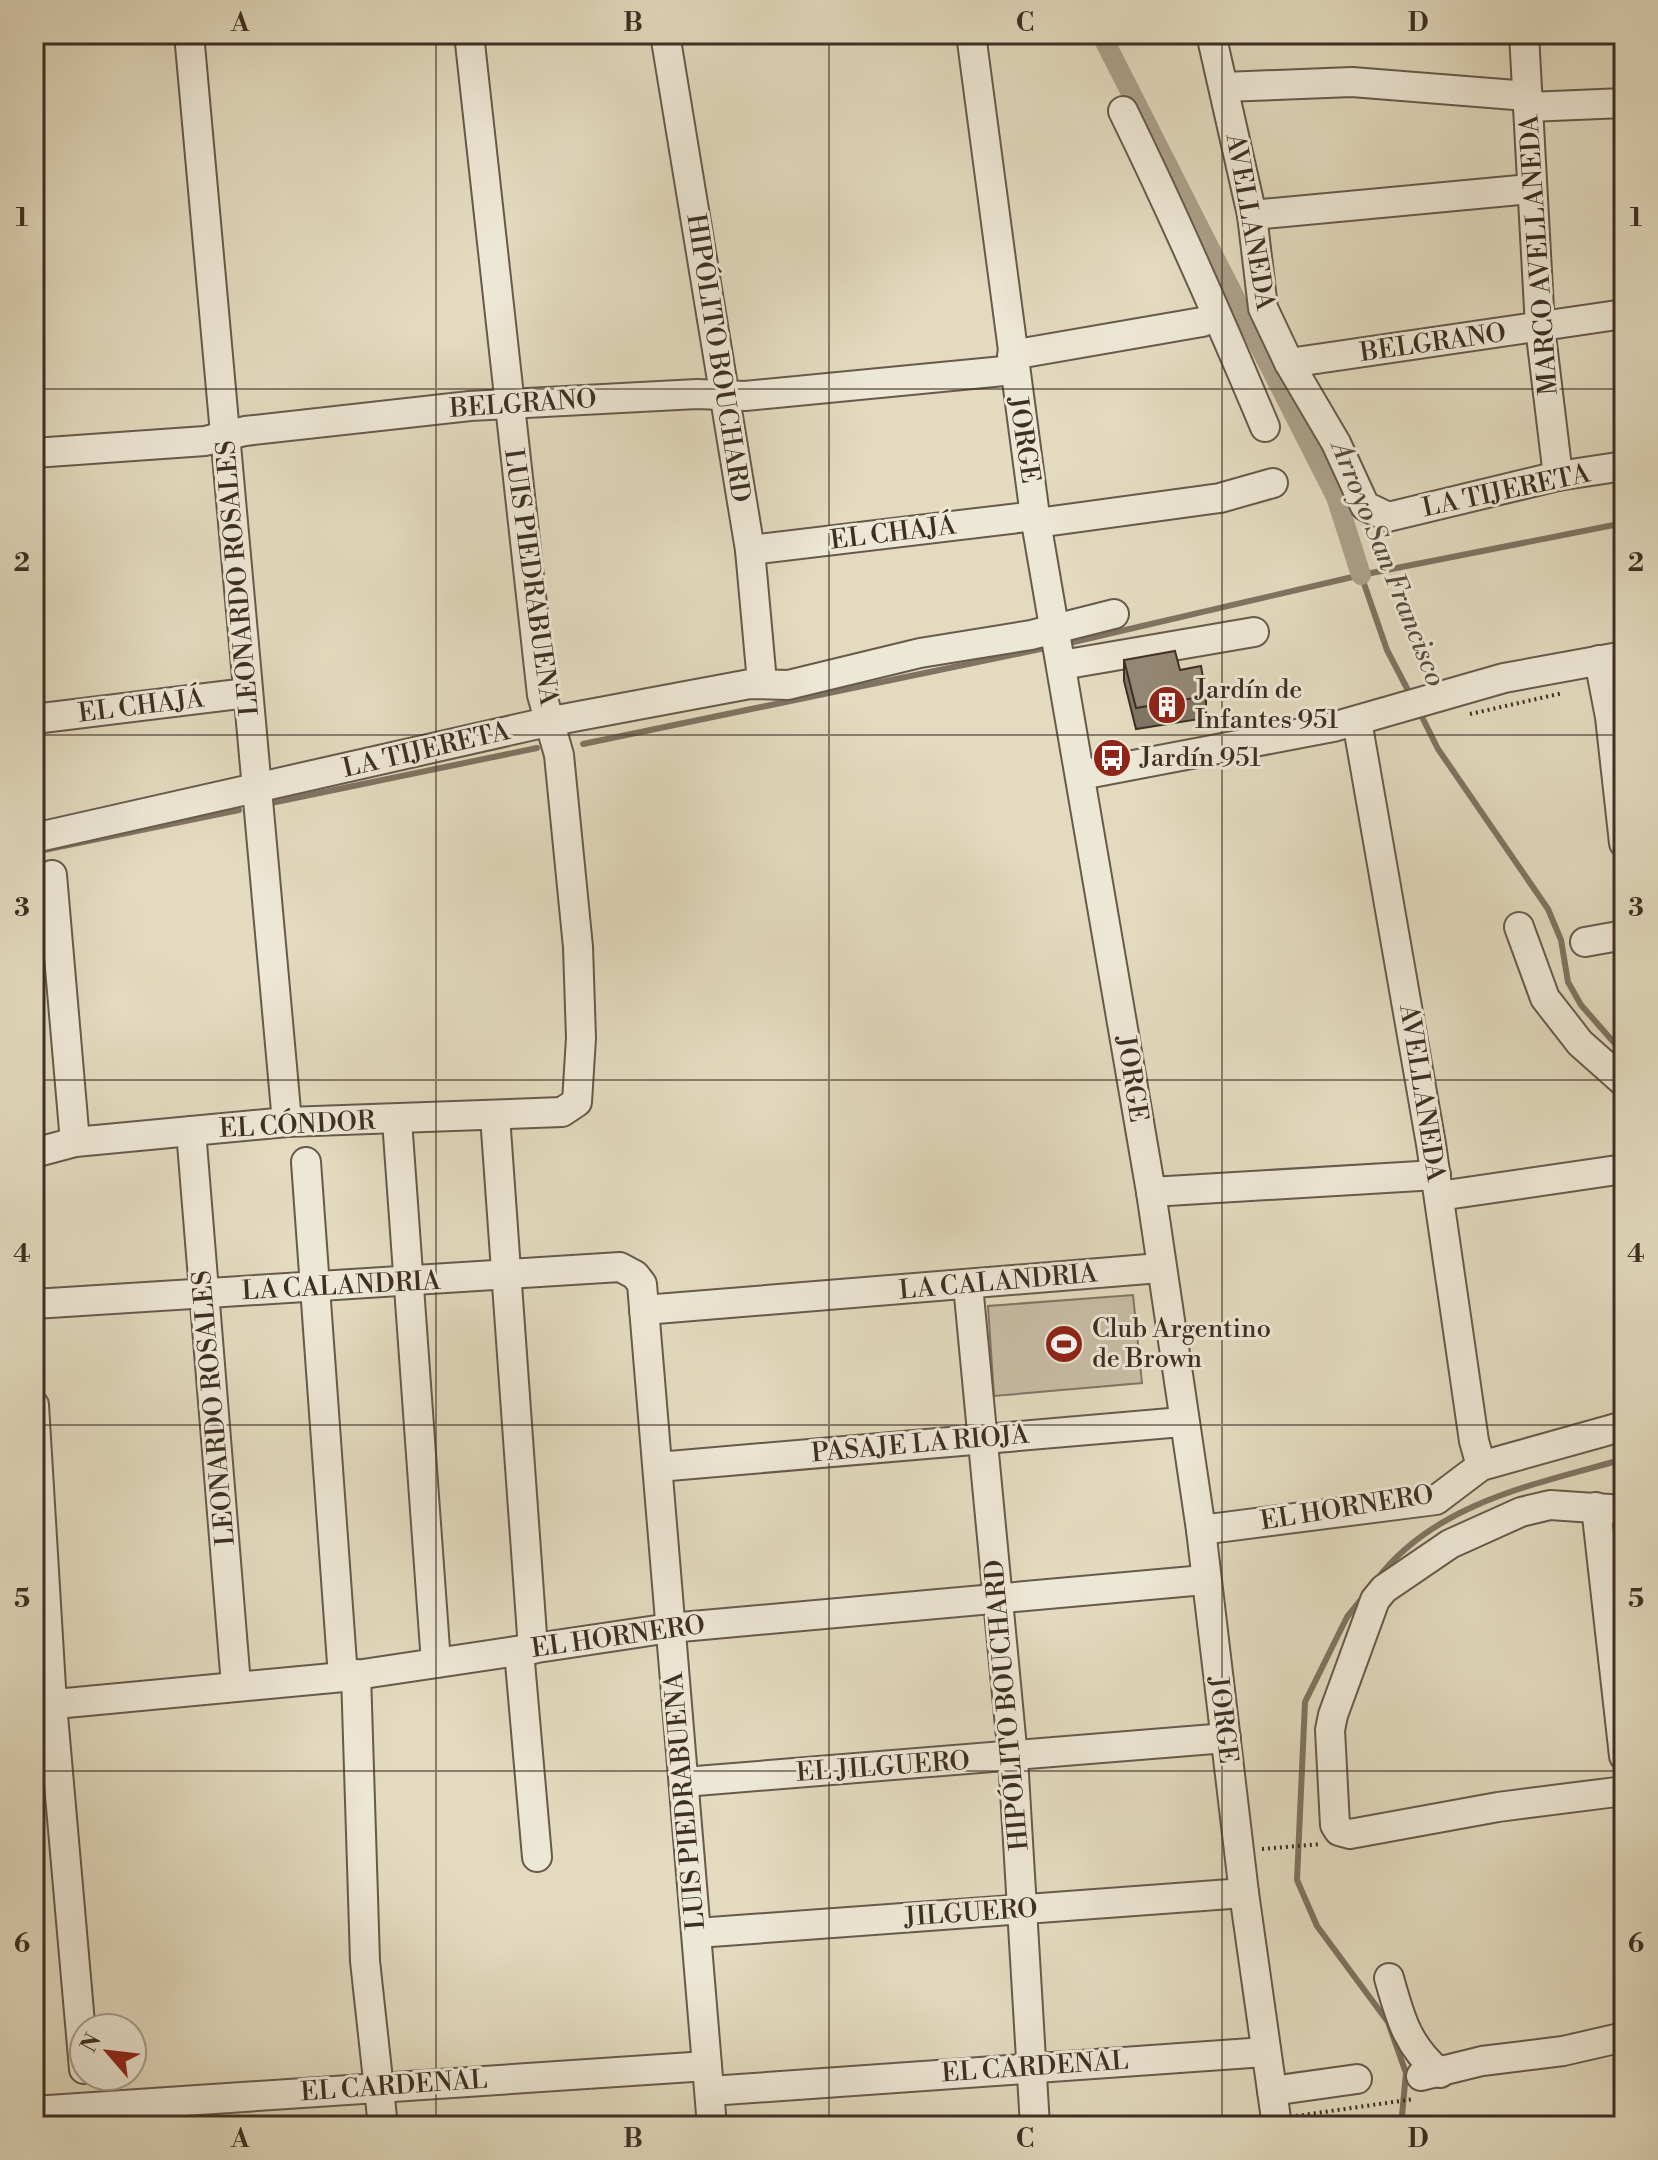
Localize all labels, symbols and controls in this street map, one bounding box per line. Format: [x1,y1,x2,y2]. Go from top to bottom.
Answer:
text: A [230,7,250,39]
text: B [623,7,643,39]
text: C [1016,7,1034,39]
text: D [1408,7,1428,39]
street label: MARCO AVELLANEDA [1513,113,1565,396]
street label: AVELLANEDA [1219,130,1281,314]
text: 1 [16,202,29,234]
text: 1 [1630,202,1643,234]
street label: HIPÓLITO BOUCHARD [679,211,759,505]
street label: BELGRANO [1357,317,1508,369]
street label: BELGRANO [447,383,598,425]
street label: JORGE [1001,393,1047,486]
water label: Arroyo San Francisco [1322,434,1453,692]
street label: LEONARDO ROSALES [210,439,266,717]
street label: LUIS PIEDRABUENA [497,447,565,708]
street label: LA TIJERETA [1419,457,1594,524]
street label: EL CHAJÁ [828,507,959,557]
text: 2 [14,547,30,579]
text: 2 [1628,547,1644,579]
place label: Jardín de Infantes 951 [1194,674,1339,736]
street label: EL CHAJÁ [76,680,207,730]
building icon: Jardín de Infantes 951 [1146,684,1188,726]
street label: LA TIJERETA [339,715,514,785]
bus stop icon: Jardín 951 [1091,737,1133,779]
place label: Jardín 951 [1139,742,1261,774]
text: 3 [14,892,30,924]
text: 3 [1628,892,1644,924]
street label: AVELLANEDA [1392,1001,1452,1185]
street label: JORGE [1109,1032,1155,1125]
street label: EL CÓNDOR [218,1103,377,1145]
text: 4 [13,1238,31,1270]
text: 4 [1627,1238,1645,1270]
street label: LA CALANDRIA [898,1257,1100,1307]
street label: LA CALANDRIA [241,1265,442,1307]
street label: LEONARDO ROSALES [186,1269,242,1547]
place label: Club Argentino de Brown [1092,1313,1271,1375]
sports icon: Club Argentino de Brown [1043,1323,1085,1365]
street label: PASAJE LA RIOJA [810,1418,1031,1469]
street label: EL HORNERO [1258,1479,1436,1537]
street label: HIPÓLITO BOUCHARD [976,1558,1036,1852]
text: 5 [14,1583,30,1615]
text: 5 [1628,1583,1644,1615]
street label: EL HORNERO [529,1609,707,1665]
street label: LUIS PIEDRABUENA [658,1670,712,1931]
street label: JORGE [1202,1674,1244,1765]
street label: EL JILGUERO [795,1745,971,1789]
street label: JILGUERO [902,1892,1039,1934]
text: 6 [14,1928,30,1960]
text: 6 [1628,1928,1644,1960]
north arrow [68,2012,148,2092]
text: N [76,2029,108,2057]
street label: EL CARDENAL [940,2045,1130,2089]
street label: EL CARDENAL [299,2064,489,2108]
text: A [230,2123,250,2155]
text: B [623,2123,643,2155]
text: C [1016,2123,1034,2155]
text: D [1408,2123,1428,2155]

